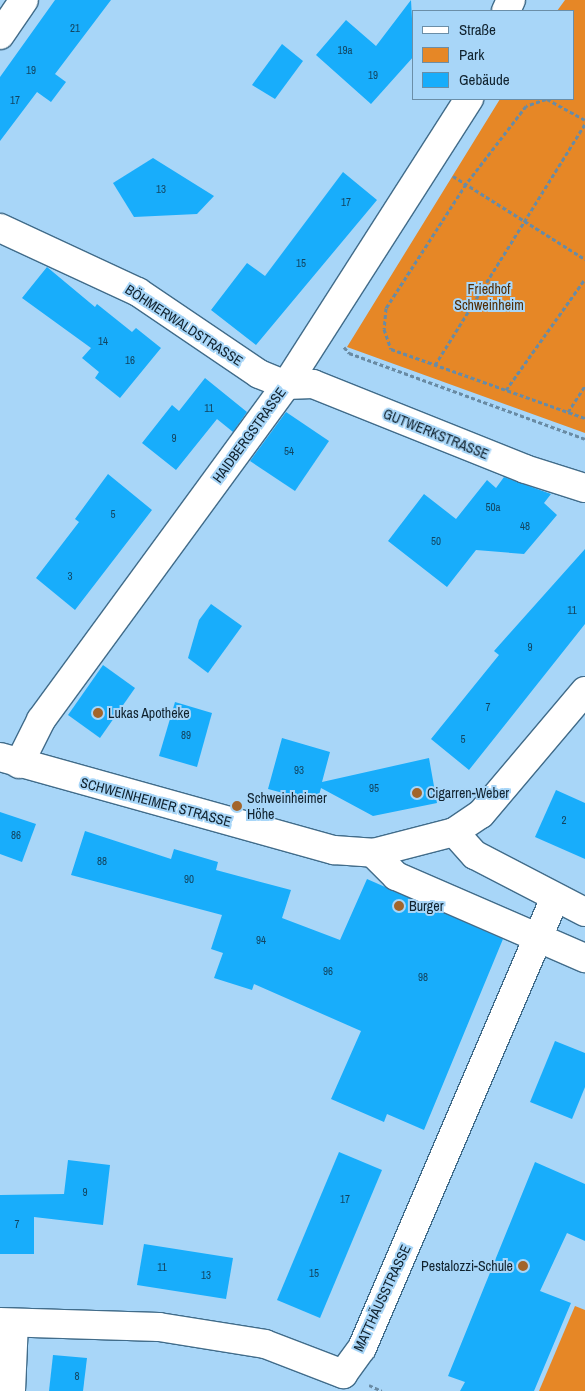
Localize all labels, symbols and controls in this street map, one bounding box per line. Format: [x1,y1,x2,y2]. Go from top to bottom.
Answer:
legend [412,10,575,100]
text: Straße [459,19,496,40]
house number: 21 [70,21,80,35]
house number: 19a [337,43,353,57]
text: Park [459,44,484,65]
house number: 19 [26,63,36,77]
house number: 19 [368,68,378,82]
text: Gebäude [459,69,510,90]
house number: 17 [10,93,20,107]
house number: 13 [156,182,166,196]
house number: 17 [341,195,351,209]
house number: 15 [296,256,306,270]
street label: BÖHMERWALDSTRASSE [122,281,246,369]
park label: Friedhof Schweinheim [454,281,524,314]
house number: 14 [98,334,108,348]
house number: 16 [125,353,135,367]
street label: HAIDBERGSTRASSE [209,384,289,486]
house number: 11 [204,401,214,415]
street label: GUTWERKSTRASSE [381,405,491,463]
house number: 9 [171,431,177,445]
house number: 54 [284,444,294,458]
house number: 50a [485,500,501,514]
house number: 5 [110,507,116,521]
house number: 48 [520,519,530,533]
house number: 50 [431,534,441,548]
house number: 3 [67,569,73,583]
house number: 11 [567,603,577,617]
house number: 9 [527,640,533,654]
house number: 7 [485,700,491,714]
place label: Lukas Apotheke [108,705,190,721]
marker: Lukas Apotheke [92,707,104,719]
house number: 89 [181,728,191,742]
house number: 5 [460,732,466,746]
house number: 93 [294,763,304,777]
street label: SCHWEINHEIMER STRASSE [79,774,233,830]
house number: 95 [369,781,379,795]
place label: Cigarren-Weber [427,785,509,801]
marker: Cigarren-Weber [411,787,423,799]
place label: Schweinheimer Höhe [247,790,327,822]
marker: Schweinheimer Höhe [231,800,243,812]
house number: 2 [561,813,567,827]
house number: 86 [11,828,21,842]
house number: 88 [97,854,107,868]
house number: 90 [184,872,194,886]
place label: Burger [409,898,443,914]
marker: Burger [393,900,405,912]
house number: 94 [256,933,266,947]
house number: 96 [323,964,333,978]
house number: 98 [418,970,428,984]
house number: 9 [82,1185,88,1199]
house number: 17 [340,1192,350,1206]
house number: 7 [14,1217,20,1231]
street label: MATTHÄUSSTRASSE [350,1242,414,1354]
place label: Pestalozzi-Schule [421,1258,513,1274]
house number: 11 [157,1260,167,1274]
marker: Pestalozzi-Schule [517,1260,529,1272]
house number: 15 [309,1266,319,1280]
house number: 13 [201,1268,211,1282]
house number: 8 [74,1369,80,1383]

